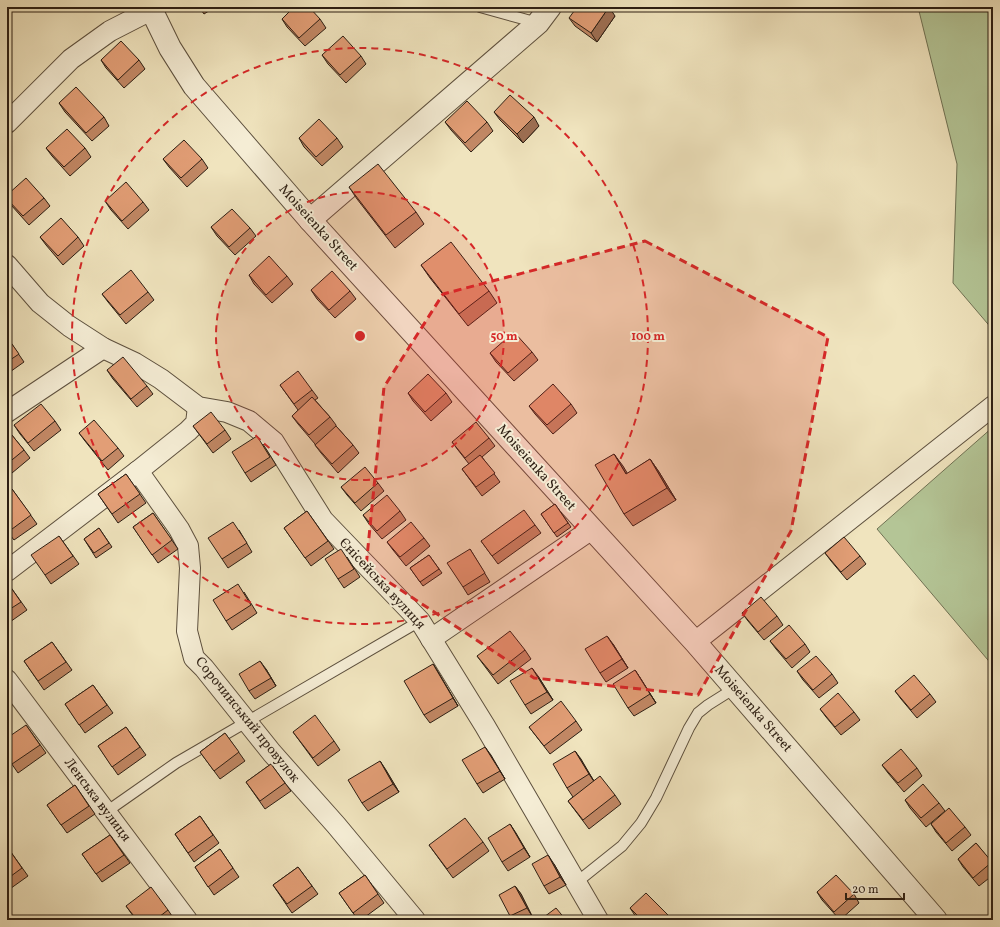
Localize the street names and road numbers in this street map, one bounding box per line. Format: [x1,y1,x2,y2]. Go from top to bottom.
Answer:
street label: Moiseienka Street [274,181,362,275]
street label: Moiseienka Street [492,421,580,515]
street label: Єнісейська вулиця [334,534,430,634]
street label: Сорочинський провулок [190,653,304,787]
street label: Moiseienka Street [710,661,796,757]
street label: Ленська вулиця [59,754,135,846]

